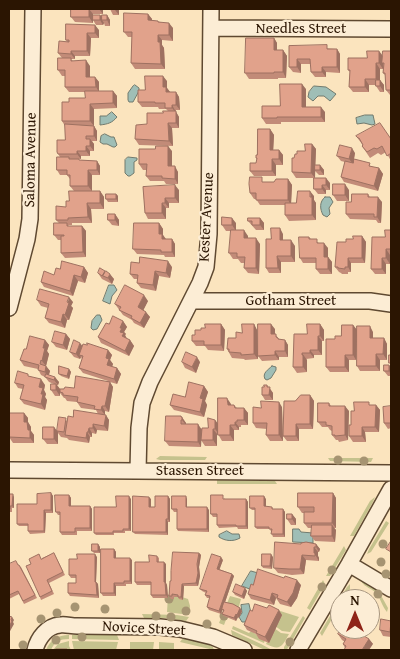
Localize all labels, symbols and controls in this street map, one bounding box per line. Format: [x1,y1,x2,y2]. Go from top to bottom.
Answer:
street label: Needles Street [256,20,346,38]
street label: Saloma Avenue [21,112,41,208]
street label: Kester Avenue [196,172,218,262]
street label: Gotham Street [246,292,336,310]
street label: Stassen Street [156,462,244,480]
north arrow [330,589,380,639]
text: N [350,590,360,610]
street label: Novice Street [102,618,186,640]

